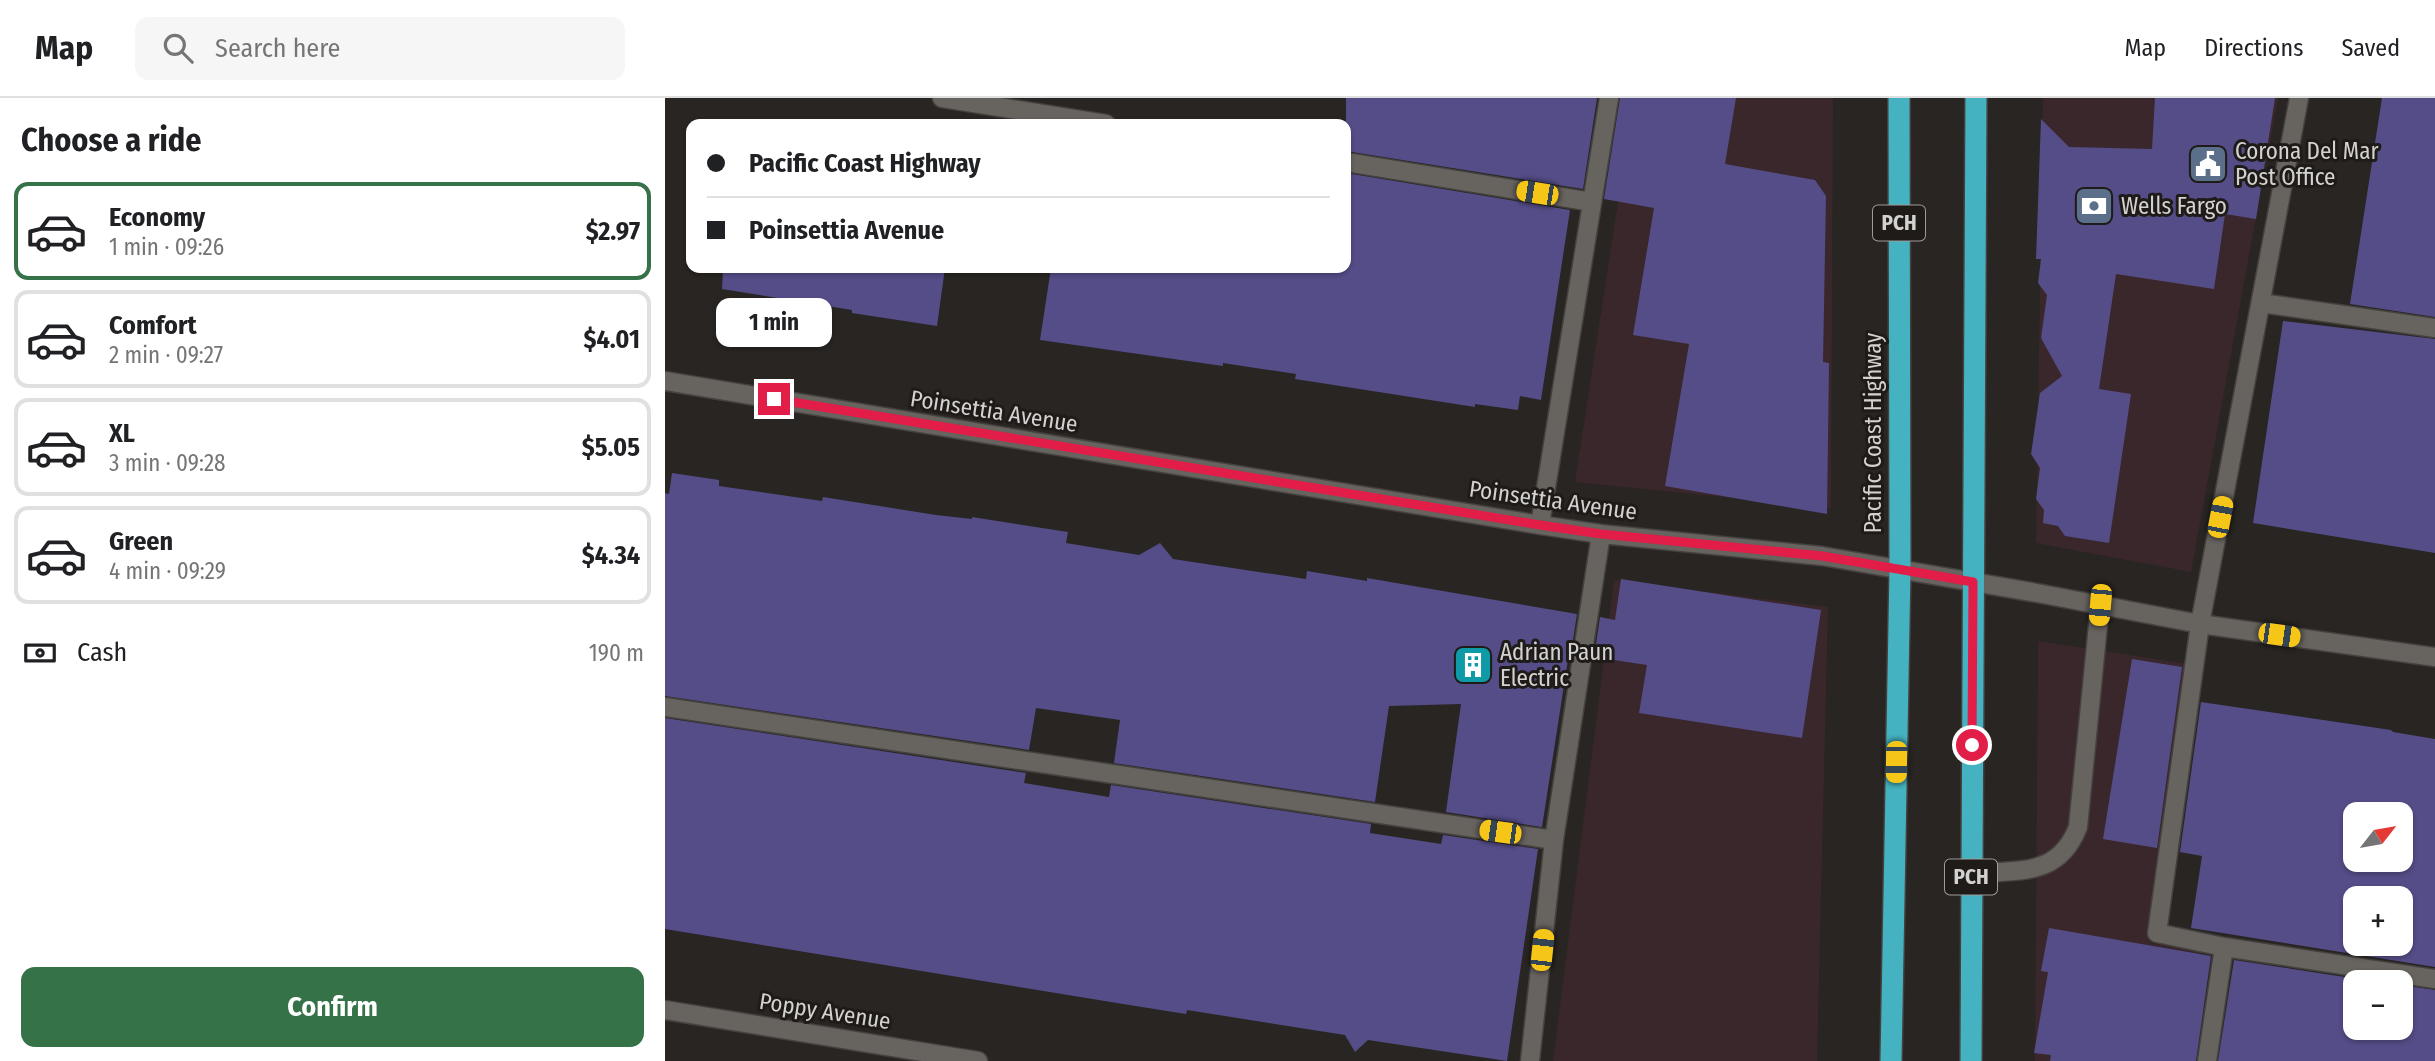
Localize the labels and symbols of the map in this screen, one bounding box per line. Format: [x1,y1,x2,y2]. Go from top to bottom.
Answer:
place label: Corona Del Mar Post Office [2235,137,2378,191]
public building icon: Corona Del Mar Post Office [2187,143,2229,185]
car [1515,179,1560,207]
bank icon: Wells Fargo [2073,185,2115,227]
place label: Wells Fargo [2121,192,2227,220]
road number: PCH [1873,206,1925,240]
callout: 1 min [716,298,832,346]
street label: Pacific Coast Highway [1859,332,1887,533]
route end [758,383,790,415]
street label: Poinsettia Avenue [908,384,1080,438]
street label: Poinsettia Avenue [1467,474,1639,526]
car [2206,494,2235,540]
car [2088,583,2113,627]
car [2257,622,2302,648]
place label: Adrian Paun Electric [1500,638,1613,692]
building icon: Adrian Paun Electric [1452,644,1494,686]
route start [1956,729,1988,761]
car [1886,741,1907,783]
north arrow [2343,802,2413,872]
car [1478,819,1523,845]
road number: PCH [1945,860,1997,894]
car [1530,928,1555,972]
street label: Poppy Avenue [757,987,893,1035]

